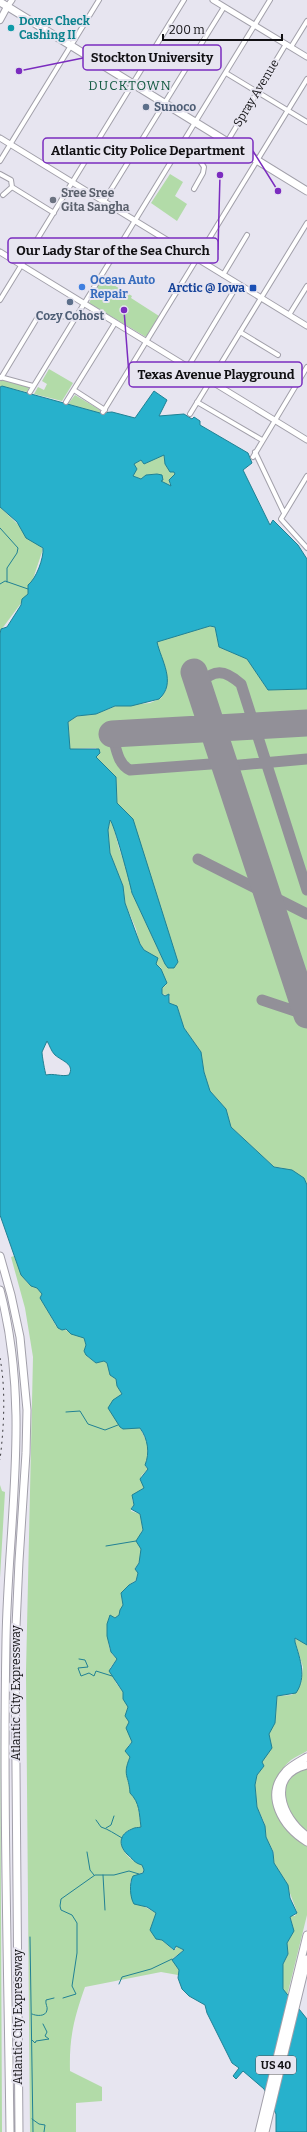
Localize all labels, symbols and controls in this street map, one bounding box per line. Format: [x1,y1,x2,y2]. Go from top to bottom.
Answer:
place label: Dover Check Cashing II [19,14,91,42]
scale bar [163,16,282,42]
marker: Dover Check Cashing II [6,23,16,33]
text: 200 m [169,23,205,37]
callout: Stockton University [83,45,221,70]
text: Stockton University [91,50,214,65]
street label: Spray Avenue [230,57,282,129]
district label: DUCKTOWN [88,78,172,93]
place label: Sunoco [154,100,196,114]
marker: Sunoco [141,102,151,112]
callout: Atlantic City Police Department [43,138,253,163]
text: Atlantic City Police Department [51,143,245,158]
place label: Sree Sree Gita Sangha [61,186,130,214]
marker: Sree Sree Gita Sangha [48,195,58,205]
callout: Our Lady Star of the Sea Church [8,238,218,263]
text: Our Lady Star of the Sea Church [16,243,210,258]
place label: Ocean Auto Repair [90,273,155,301]
place label: Arctic @ Iowa [168,281,245,295]
marker: Ocean Auto Repair [77,282,87,292]
marker: Arctic @ Iowa [248,283,258,293]
marker: Cozy Cohost [65,297,75,307]
place label: Cozy Cohost [36,309,104,323]
callout: Texas Avenue Playground [129,362,302,387]
text: Texas Avenue Playground [137,367,295,382]
street label: Atlantic City Expressway [9,1624,23,1761]
street label: Atlantic City Expressway [11,1948,25,2085]
road number: US 40 [256,2056,296,2074]

